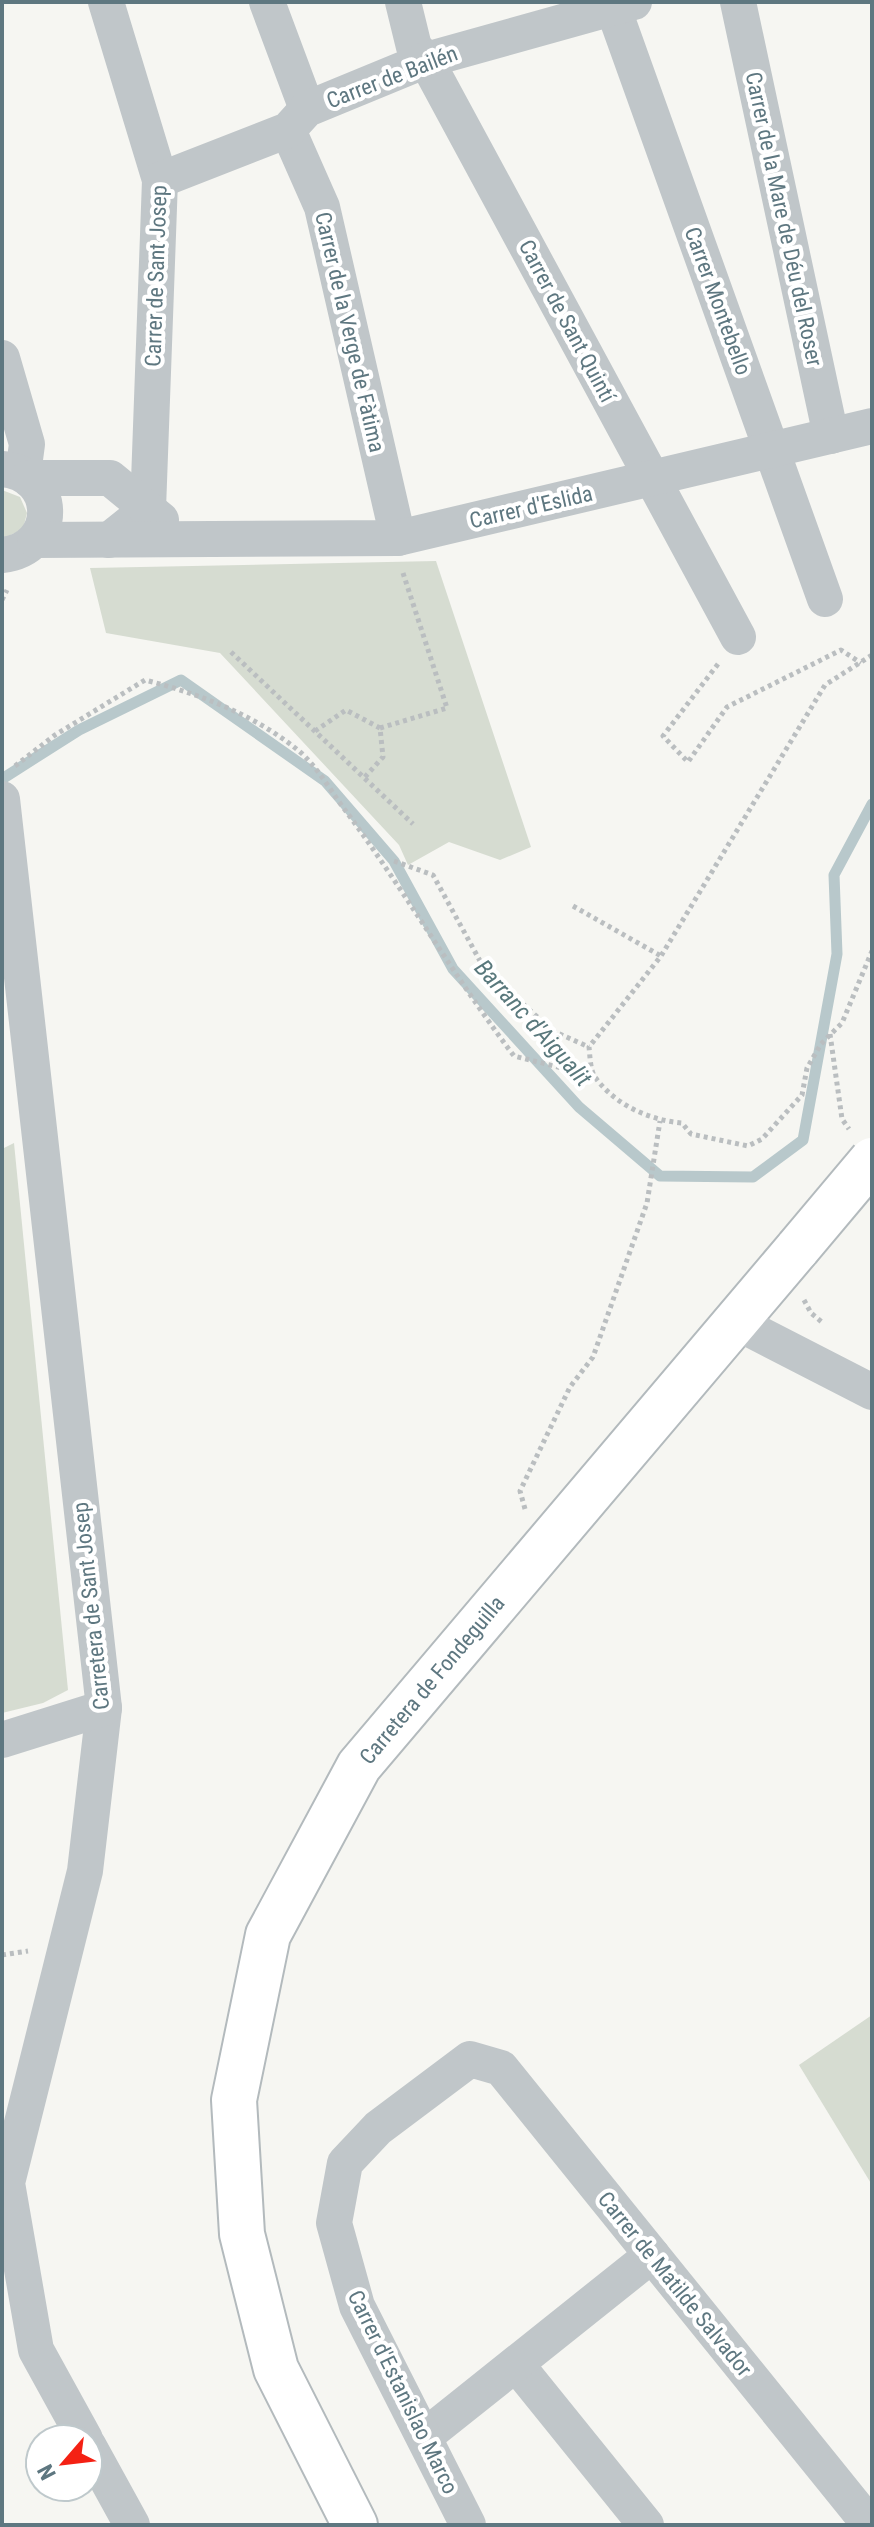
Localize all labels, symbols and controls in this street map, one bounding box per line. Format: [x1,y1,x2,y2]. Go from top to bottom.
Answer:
street label: Carrer de Bailén [323,41,461,113]
street label: Carrer de la Mare de Déu del Roser [741,70,827,369]
street label: Carrer de Sant Josep [140,185,172,367]
street label: Carrer de la Verge de Fàtima [310,209,390,455]
street label: Carrer Montebello [680,224,756,378]
street label: Carrer de Sant Quintí [514,236,621,407]
street label: Carrer d'Eslida [467,481,595,533]
water label: Barranc d'Aigualit [469,954,597,1092]
street label: Carretera de Sant Josep [68,1501,114,1711]
street label: Carretera de Fondeguilla [354,1591,510,1769]
street label: Carrer de Matilde Salvador [593,2187,757,2381]
street label: Carrer d'Estanislao Marco [343,2286,463,2498]
north arrow [24,2423,104,2503]
text: N [33,2460,61,2484]

